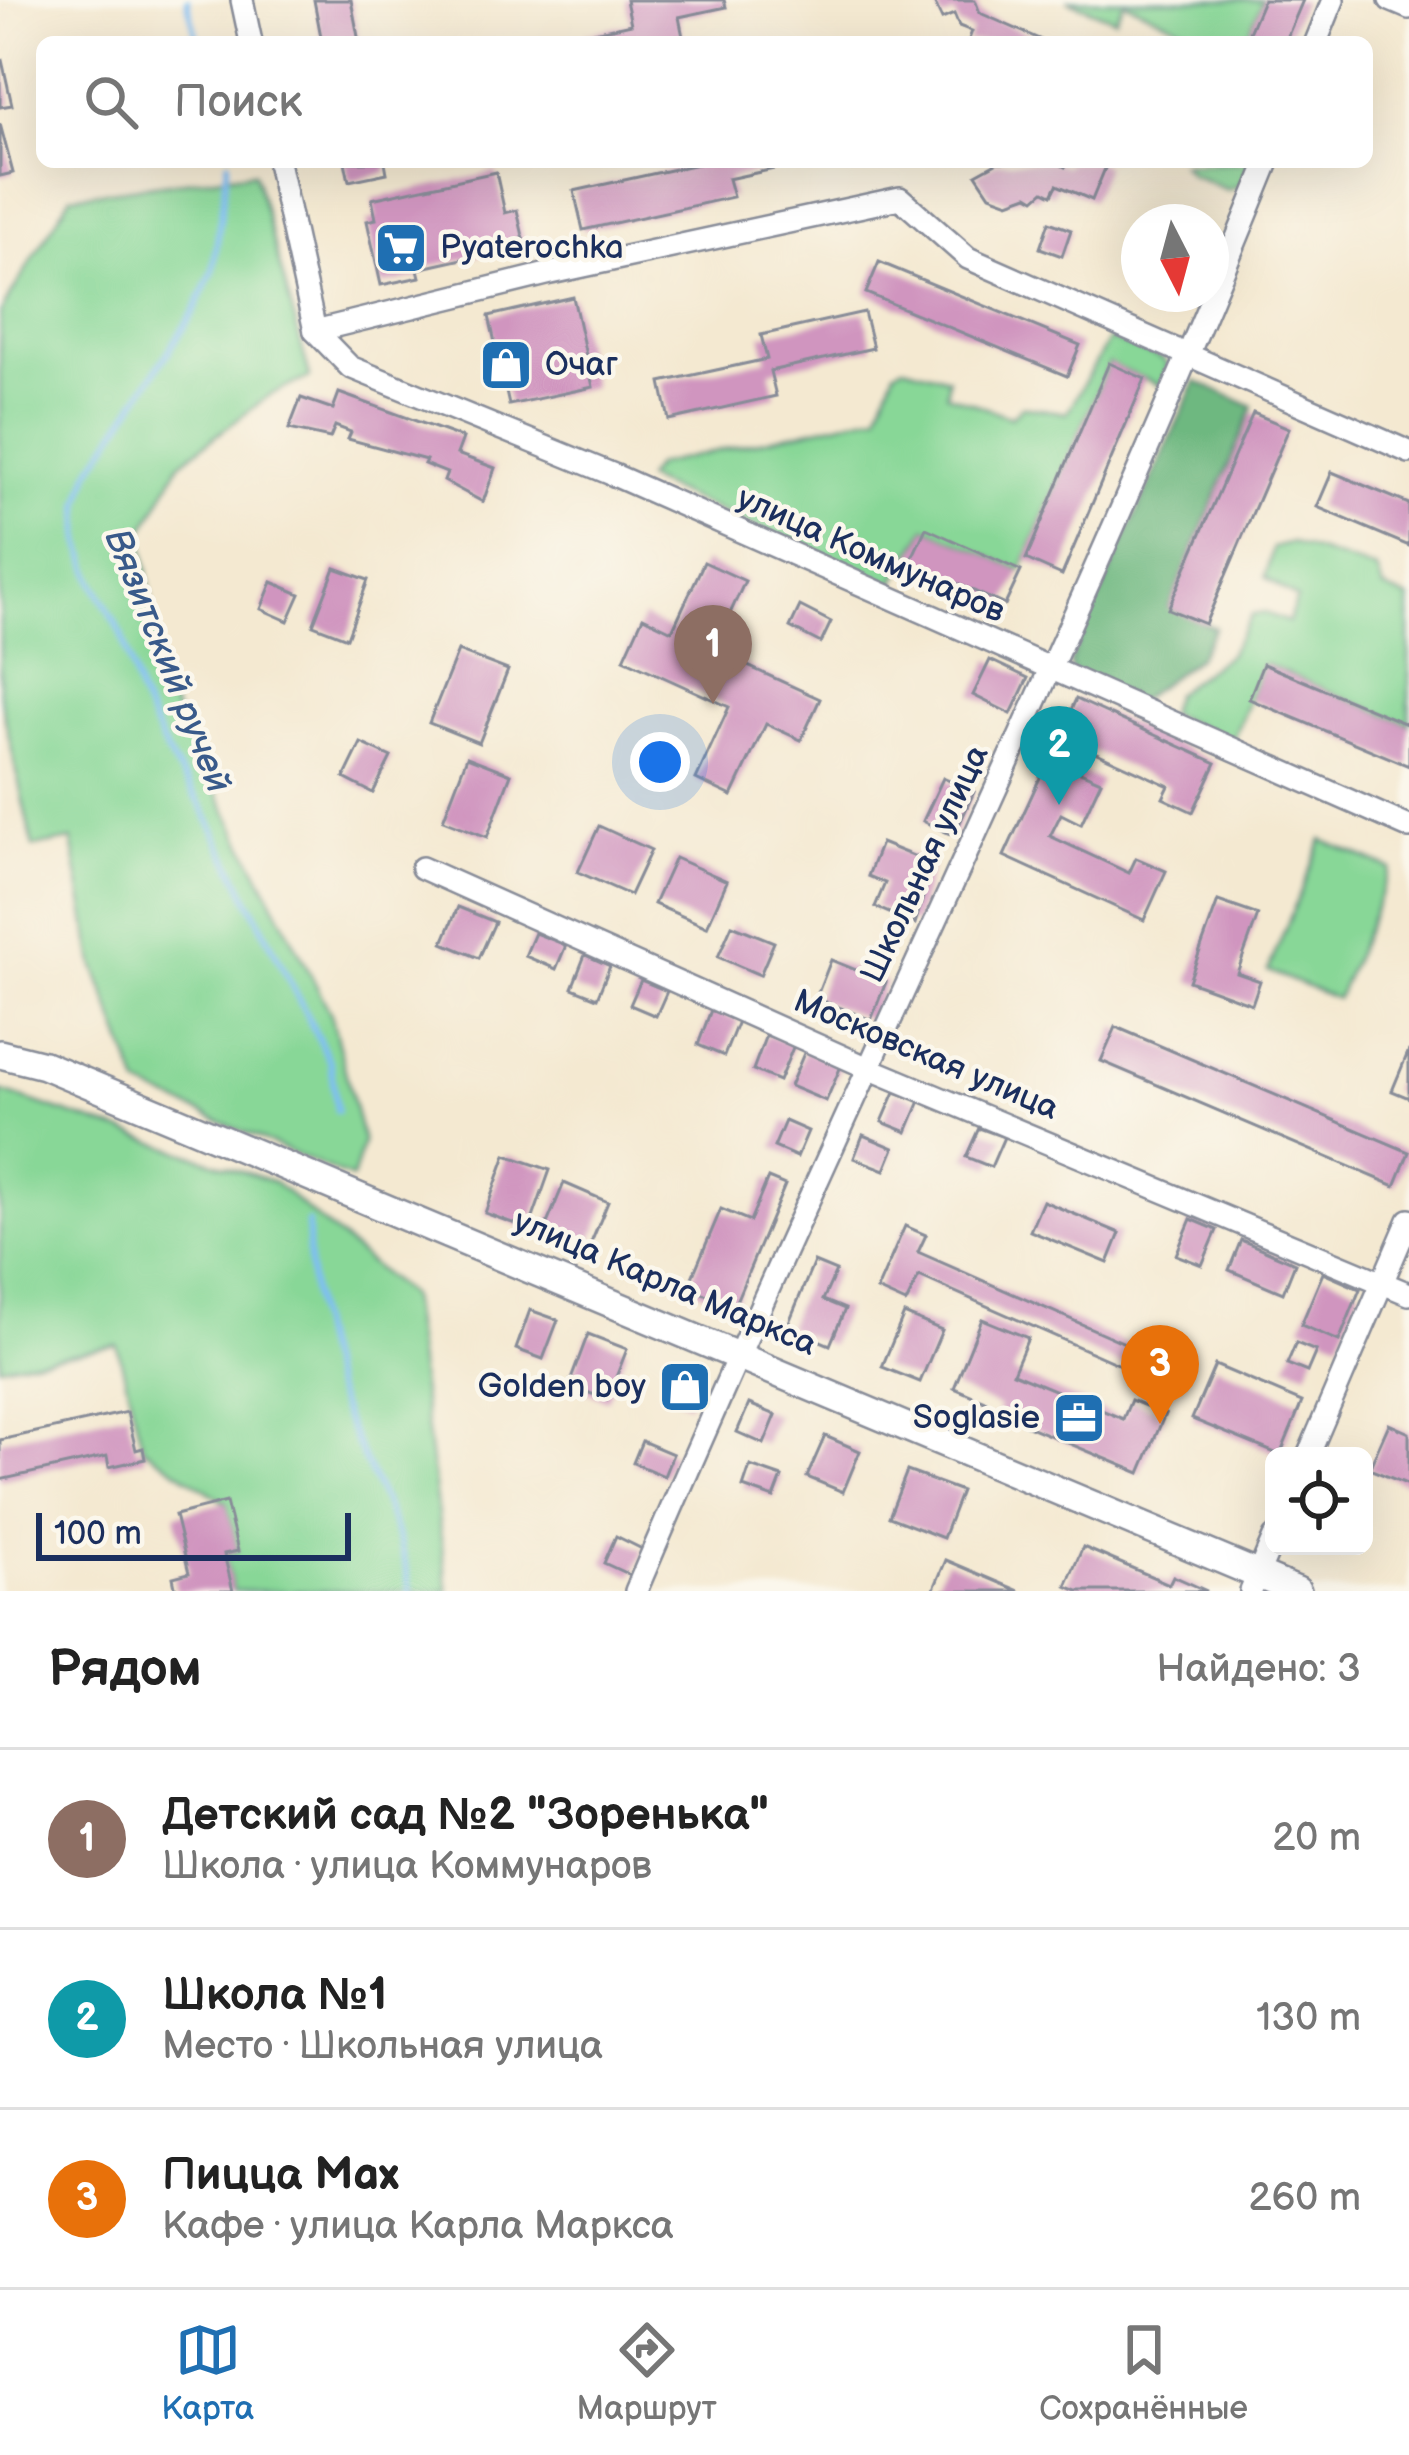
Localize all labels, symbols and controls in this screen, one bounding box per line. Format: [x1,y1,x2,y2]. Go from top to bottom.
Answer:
search box [36,36,1373,168]
icon: search [78,69,144,135]
text: Поиск [174,75,302,130]
north arrow [1121,204,1229,312]
supermarket icon: Pyaterochka [373,220,429,276]
place label: Pyaterochka [440,228,624,268]
shop icon: Очаг [478,337,534,393]
place label: Очаг [545,345,618,385]
street label: улица Коммунаров [731,478,1011,632]
water label: Вязитский ручей [95,523,239,799]
pin: 1 [674,605,752,704]
pin: 2 [1020,706,1098,805]
your location [630,732,690,792]
street label: Школьная улица [852,739,998,989]
street label: Московская улица [788,981,1064,1129]
street label: улица Карла Маркса [508,1201,822,1365]
pin: 3 [1121,1325,1199,1424]
shop icon: Golden boy [657,1359,713,1415]
place label: Golden boy [478,1367,646,1407]
office icon: Soglasie [1051,1390,1107,1446]
place label: Soglasie [913,1398,1040,1438]
map controls [1265,1447,1373,1555]
button: locate [1265,1447,1373,1555]
scale bar [36,1507,351,1560]
text: 100 m [54,1514,142,1554]
text: Рядом [48,1639,202,1700]
text: Найдено: 3 [1156,1646,1361,1693]
text: Детский сад №2 "Зоренька" [162,1788,769,1843]
text: 1 [79,1815,95,1862]
text: 20 m [1272,1815,1361,1862]
text: Школа · улица Коммунаров [162,1843,652,1890]
text: Школа №1 [162,1968,387,2023]
text: 2 [75,1995,99,2042]
text: 130 m [1256,1995,1361,2042]
text: Место · Школьная улица [162,2023,603,2070]
text: Пицца Max [162,2148,399,2203]
text: 3 [76,2175,98,2222]
text: 260 m [1248,2175,1361,2222]
text: Кафе · улица Карла Маркса [162,2203,674,2250]
tab: Карта [161,2317,254,2429]
tab: Маршрут [577,2317,717,2429]
tab: Сохранённые [1039,2317,1248,2429]

